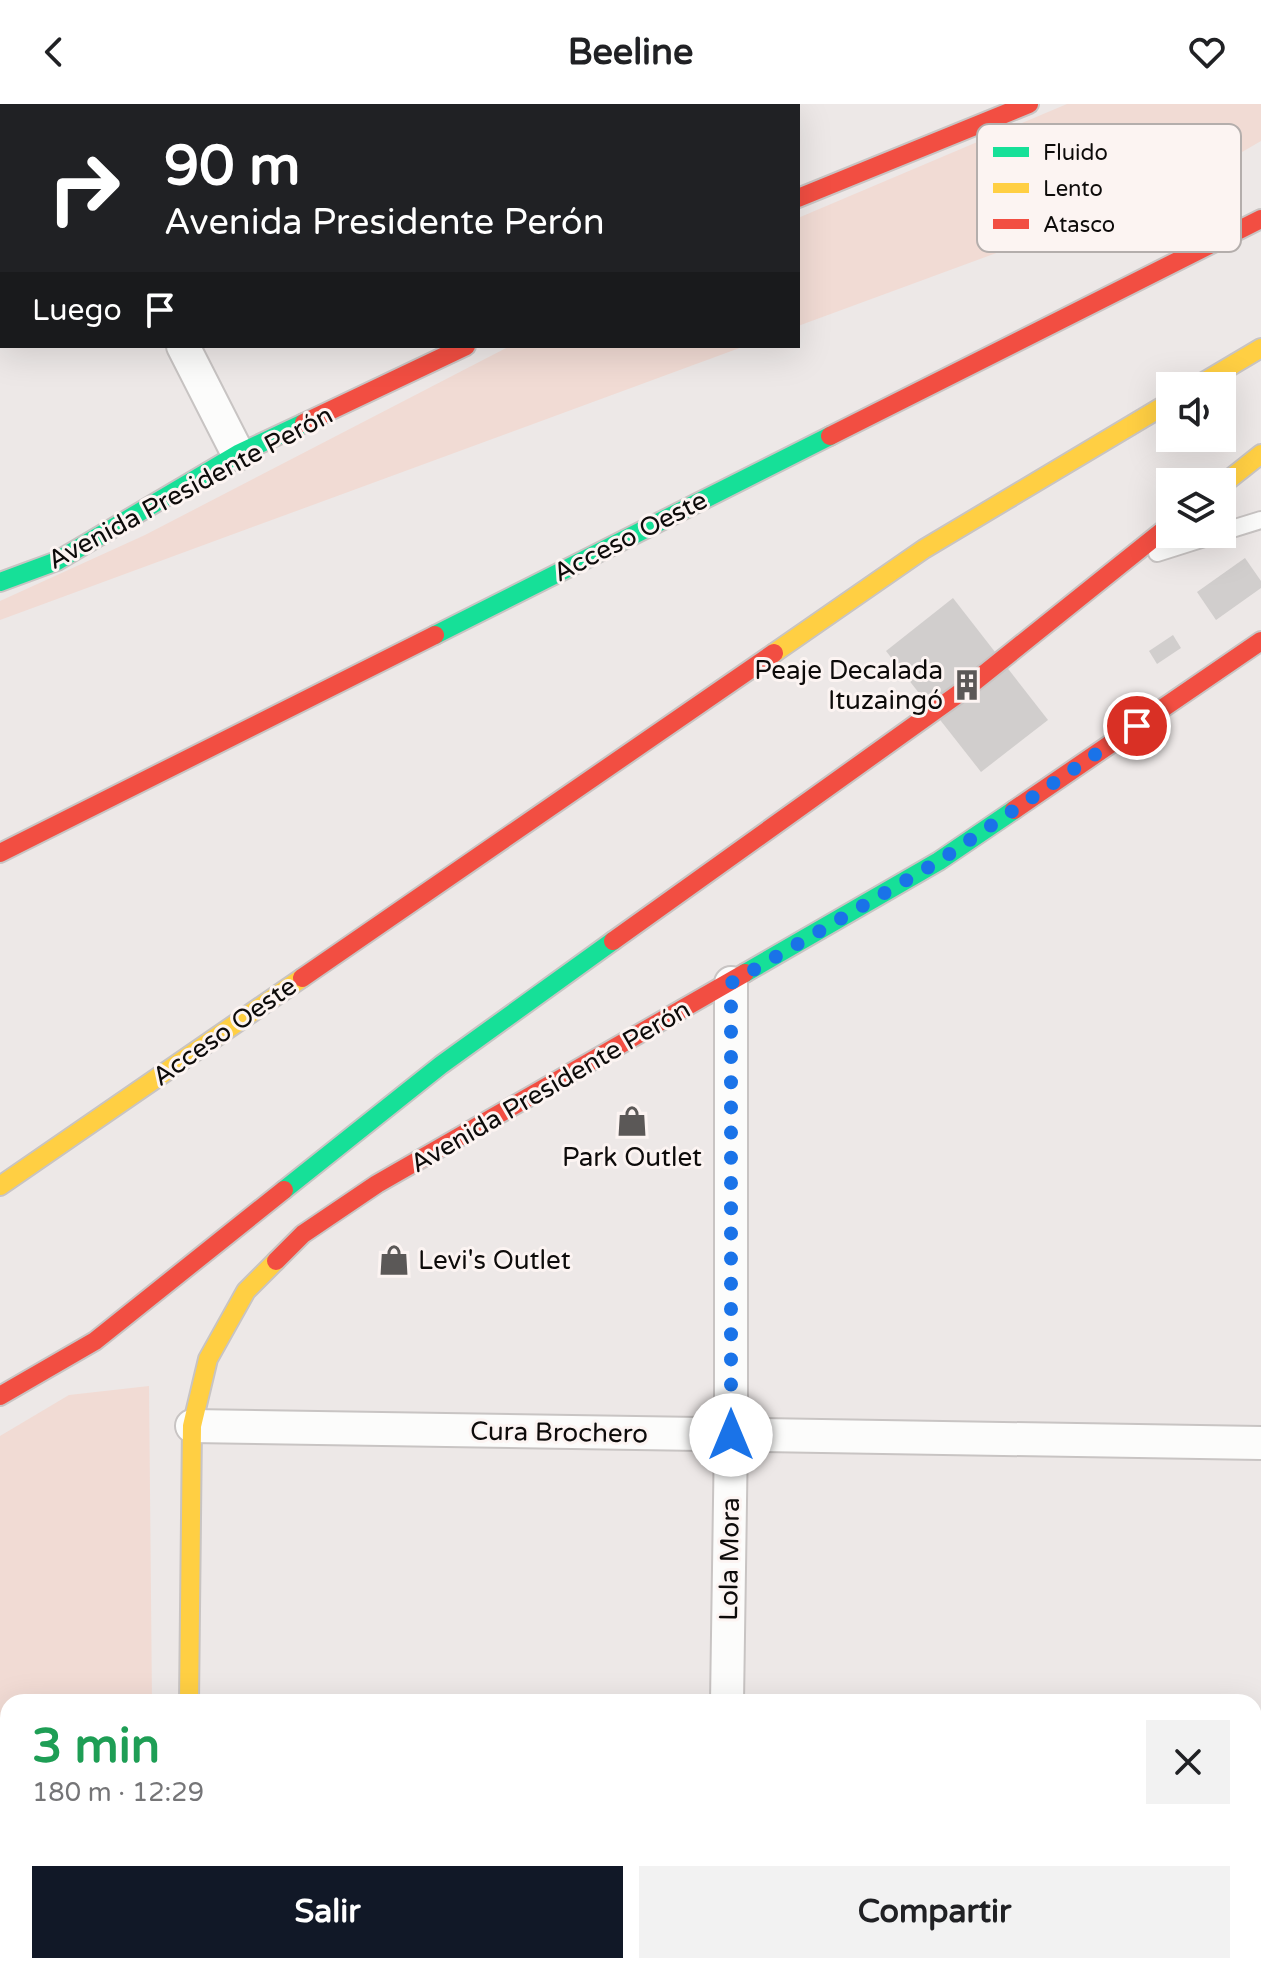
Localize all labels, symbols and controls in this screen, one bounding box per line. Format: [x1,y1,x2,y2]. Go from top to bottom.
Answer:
icon: back [32,30,76,74]
icon: heart [1185,30,1229,74]
text: Beeline [568,31,693,74]
legend [977,124,1241,252]
text: 90 m [164,133,300,200]
icon: right [32,136,136,240]
text: Fluido [1043,140,1108,166]
text: Lento [1043,176,1103,202]
text: Avenida Presidente Perón [164,201,605,244]
text: Atasco [1043,212,1115,238]
icon: arrive [138,288,182,332]
text: Luego [32,292,122,329]
map controls [1156,372,1236,548]
button: sound [1156,372,1236,452]
street label: Avenida Presidente Perón [42,399,338,576]
button: layers [1156,468,1236,548]
street label: Acceso Oeste [548,484,712,589]
place label: Peaje Decalada Ituzaingó [754,655,943,716]
building icon: Peaje Decalada Ituzaingó [950,668,984,702]
pin [1103,692,1171,760]
icon: arrive [1115,704,1159,748]
street label: Acceso Oeste [146,970,302,1092]
street label: Avenida Presidente Perón [405,993,696,1179]
shop icon: Park Outlet [615,1104,649,1138]
place label: Park Outlet [562,1142,702,1173]
shop icon: Levi's Outlet [377,1243,411,1277]
place label: Levi's Outlet [418,1245,571,1276]
position arrow [689,1393,773,1477]
street label: Cura Brochero [470,1415,648,1450]
street label: Lola Mora [713,1497,746,1621]
text: 3 min [32,1718,160,1776]
button: close [1146,1720,1230,1804]
text: 180 m · 12:29 [32,1777,204,1808]
button: Salir [32,1866,623,1958]
button: Compartir [639,1866,1230,1958]

